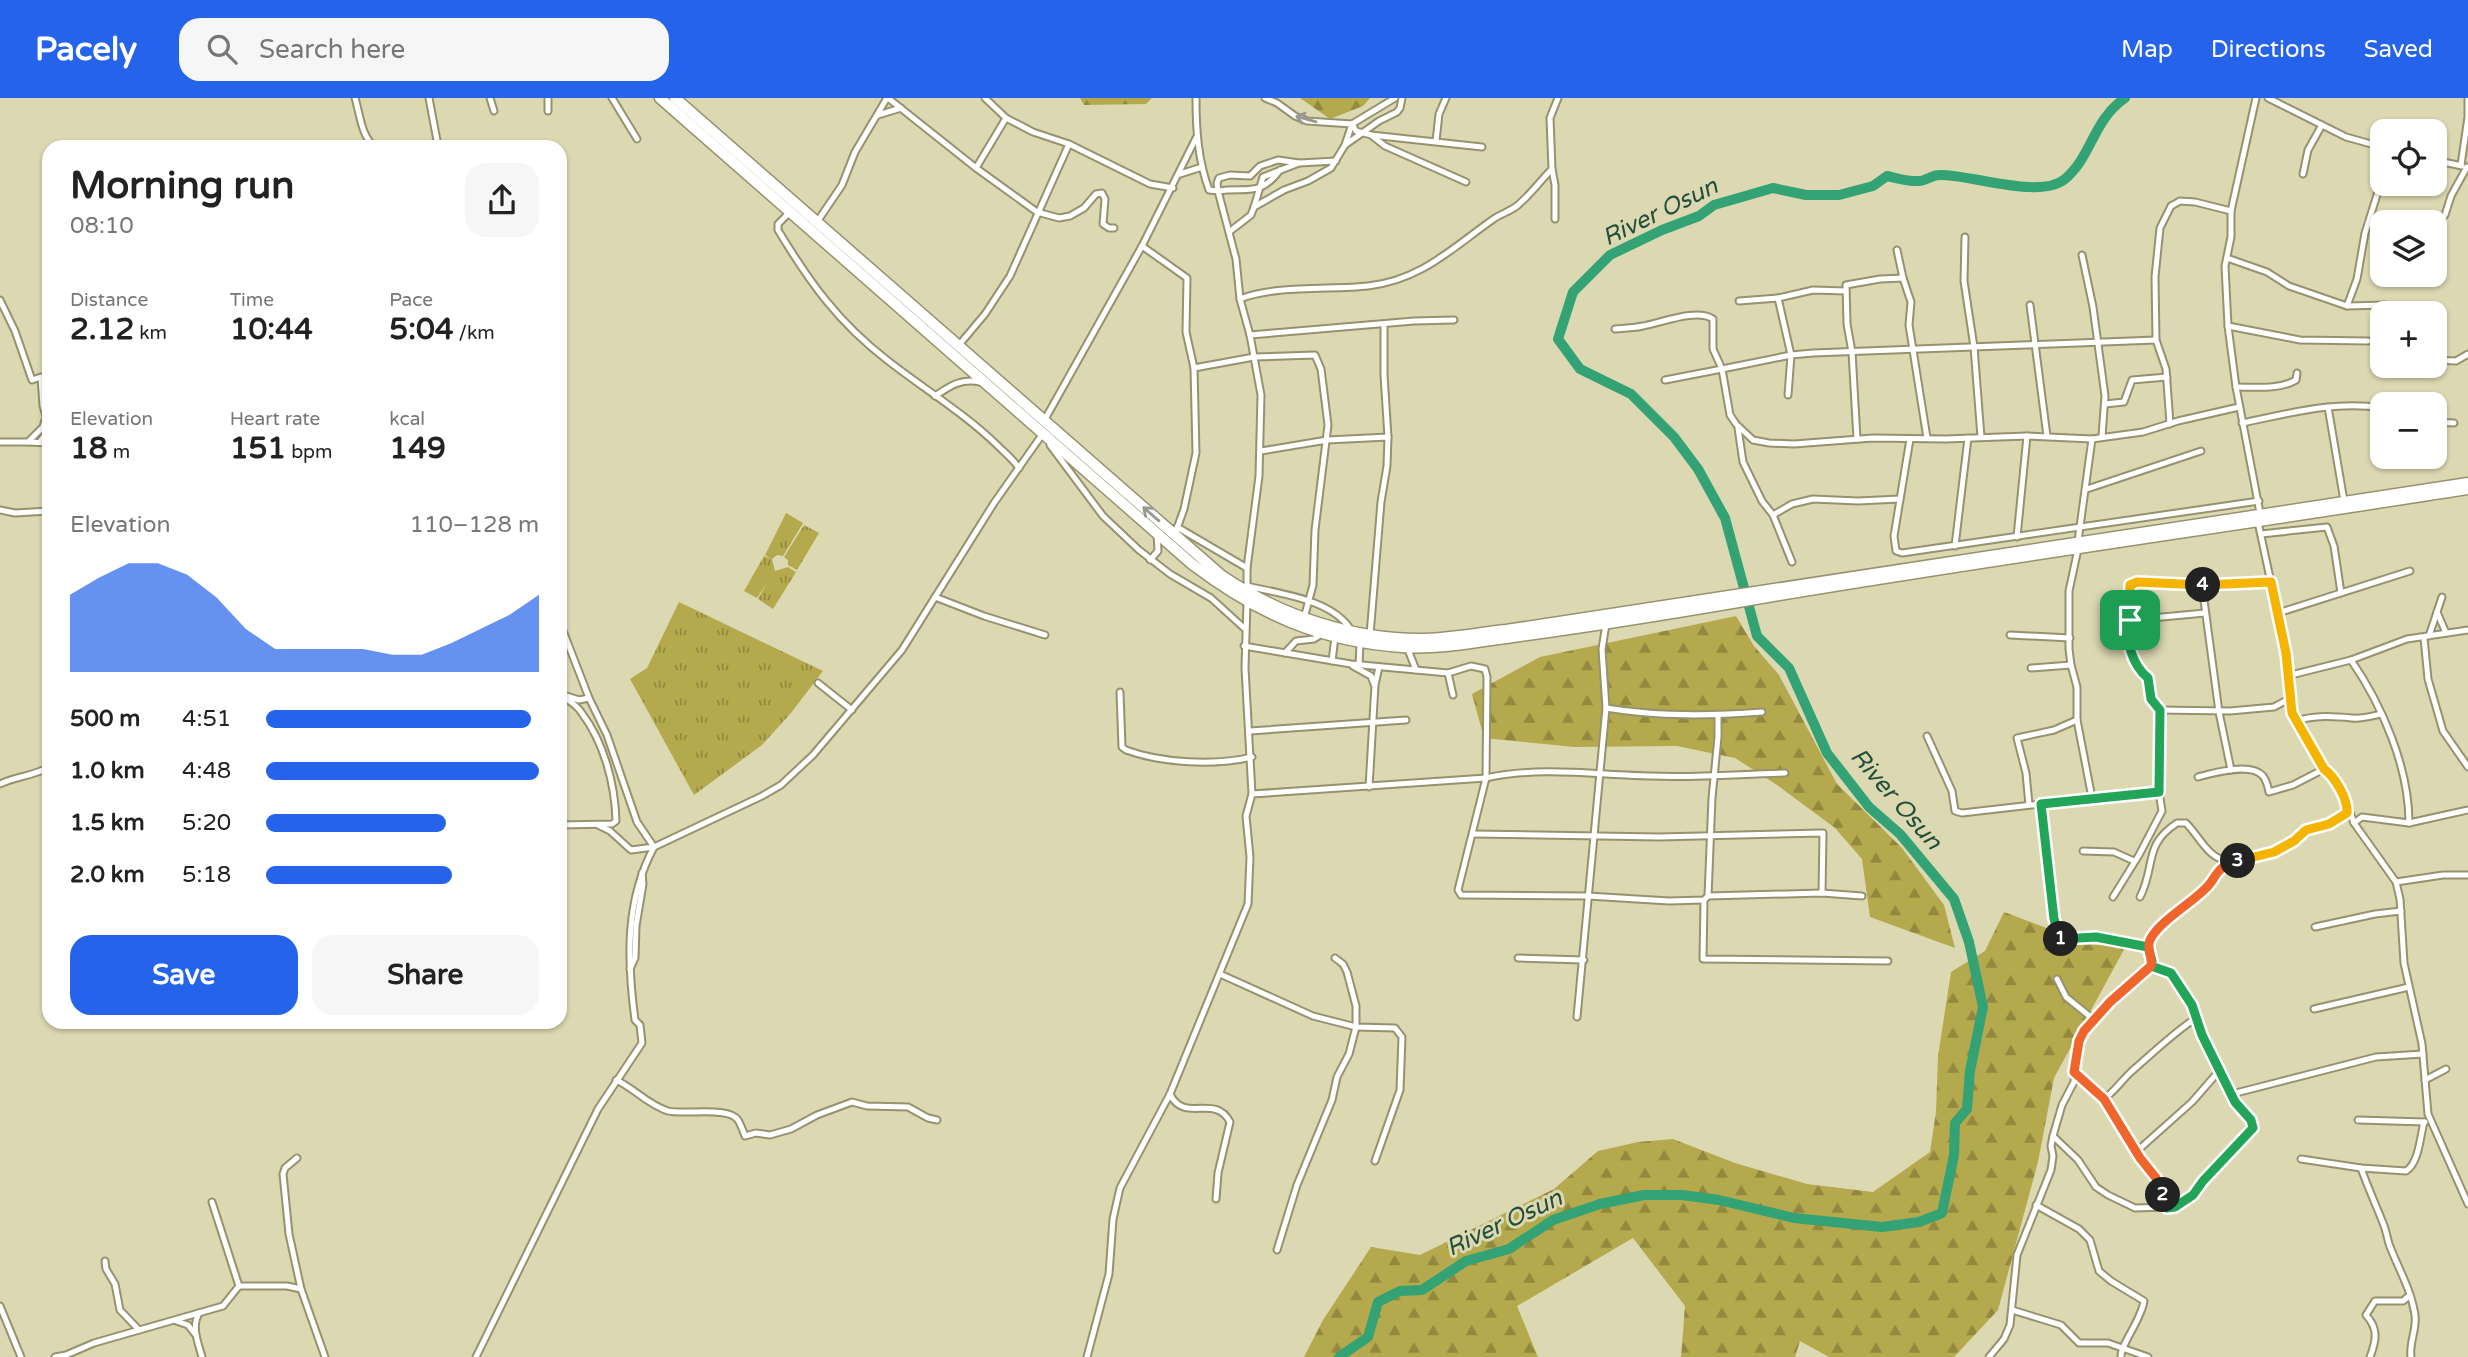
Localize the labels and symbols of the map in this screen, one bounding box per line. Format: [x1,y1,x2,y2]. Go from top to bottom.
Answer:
one-way arrow [1295,111,1317,124]
water label: River Osun [1598,171,1724,252]
one-way arrow [1142,506,1160,522]
pin: 4 [2186,568,2220,602]
pin [2100,590,2160,650]
water label: River Osun [1844,742,1949,857]
pin: 3 [2220,844,2256,878]
pin: 1 [2044,922,2078,956]
pin: 2 [2146,1178,2180,1212]
water label: River Osun [1441,1183,1568,1262]

